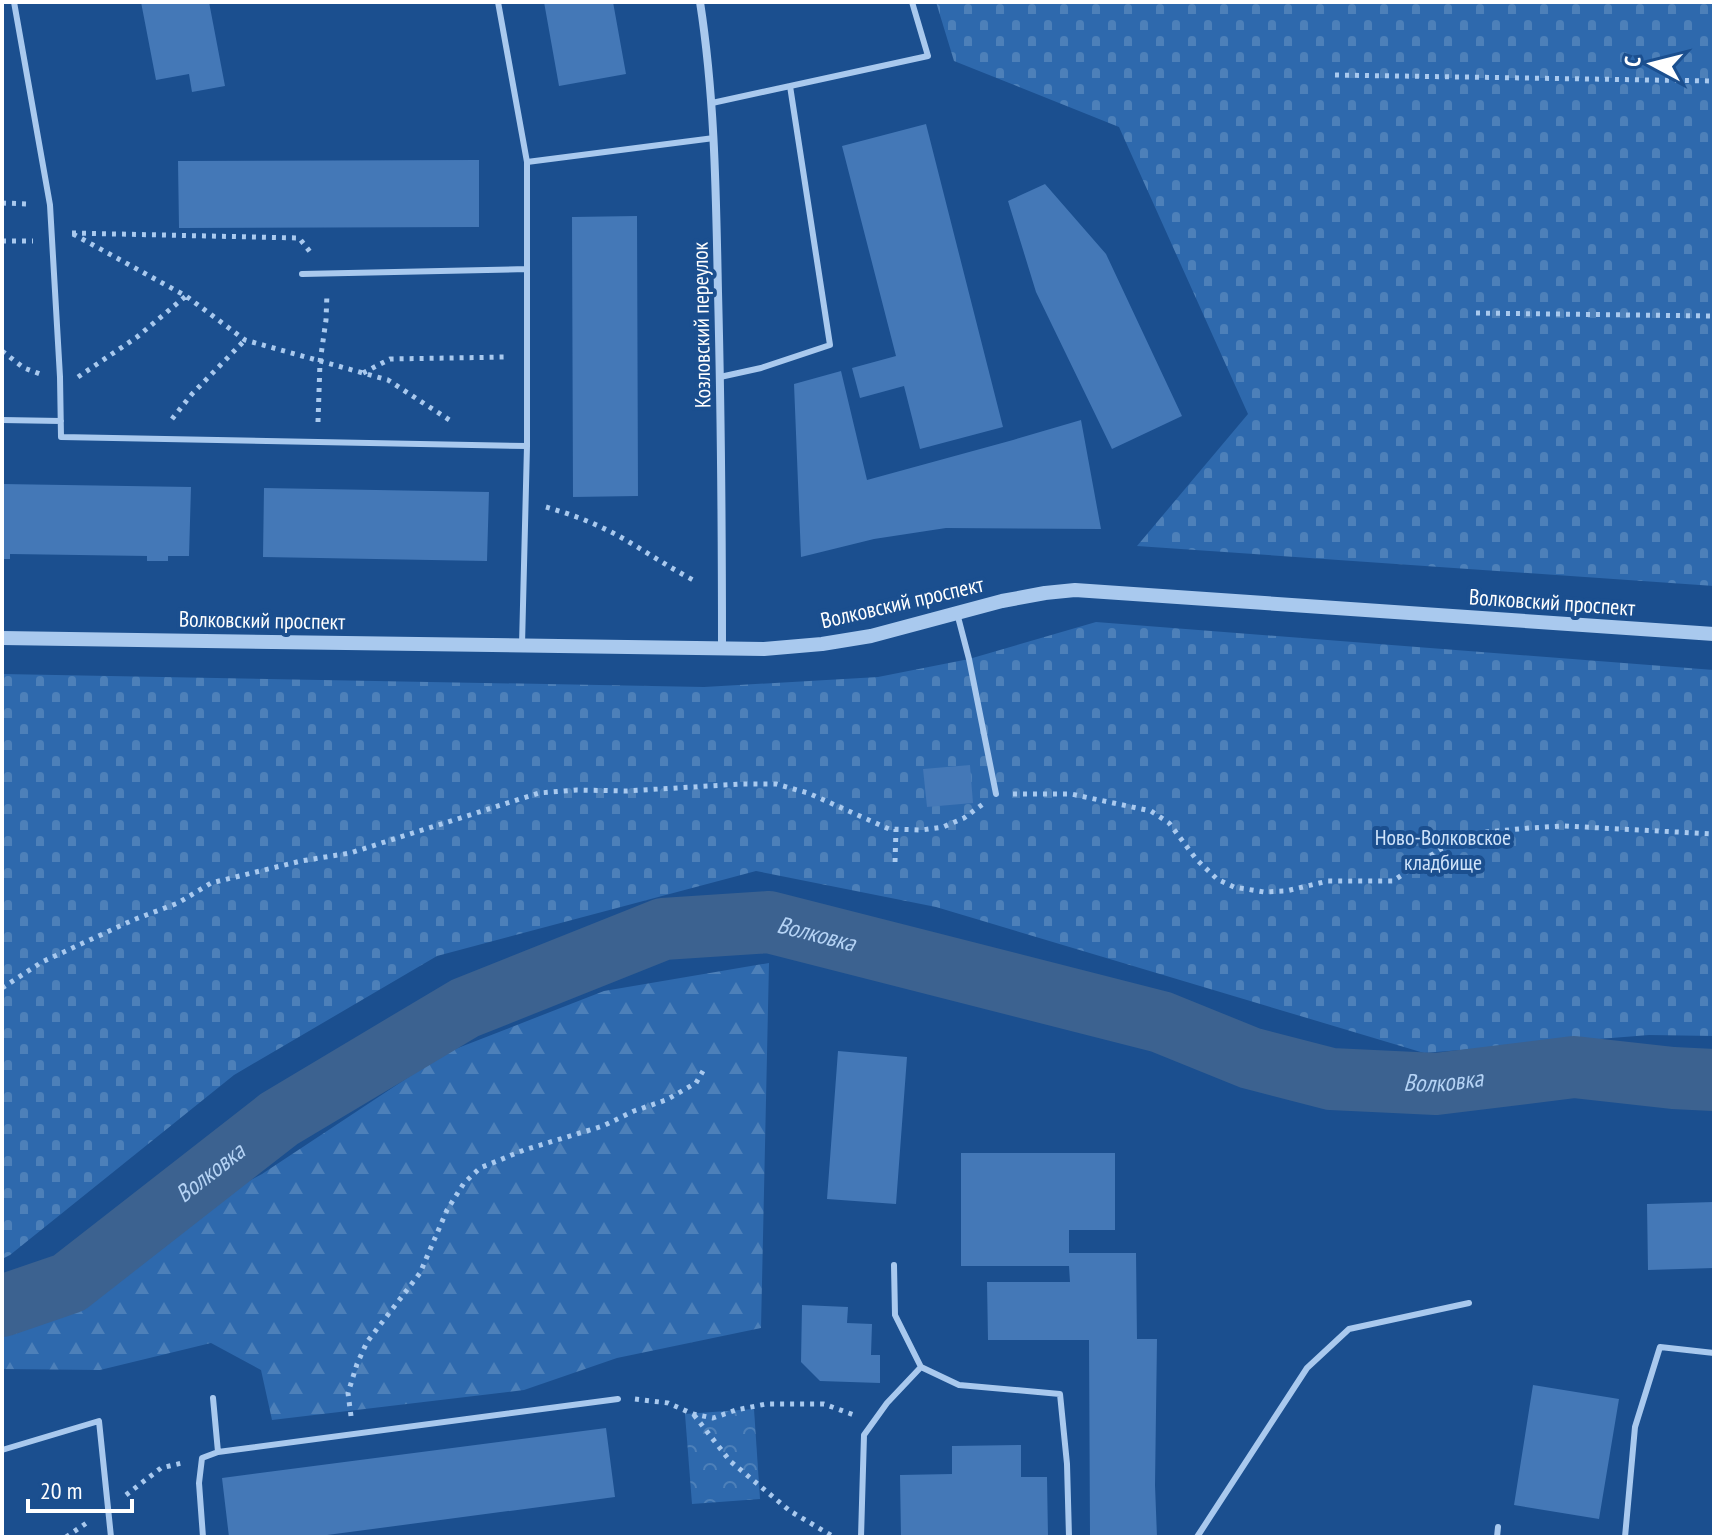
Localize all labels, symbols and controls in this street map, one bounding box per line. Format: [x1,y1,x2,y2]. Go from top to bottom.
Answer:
north arrow [1612,24,1692,104]
text: С [1618,55,1647,68]
street label: Козловский переулок [686,241,716,408]
street label: Волковский проспект [818,569,987,634]
street label: Волковский проспект [1468,582,1637,622]
street label: Волковский проспект [179,605,346,635]
park label: Ново-Волковское кладбище [1375,823,1511,876]
water label: Волковка [774,909,860,959]
water label: Волковка [1403,1062,1486,1099]
water label: Волковка [169,1135,252,1209]
scale bar [28,1463,132,1513]
text: 20 m [40,1475,82,1506]

